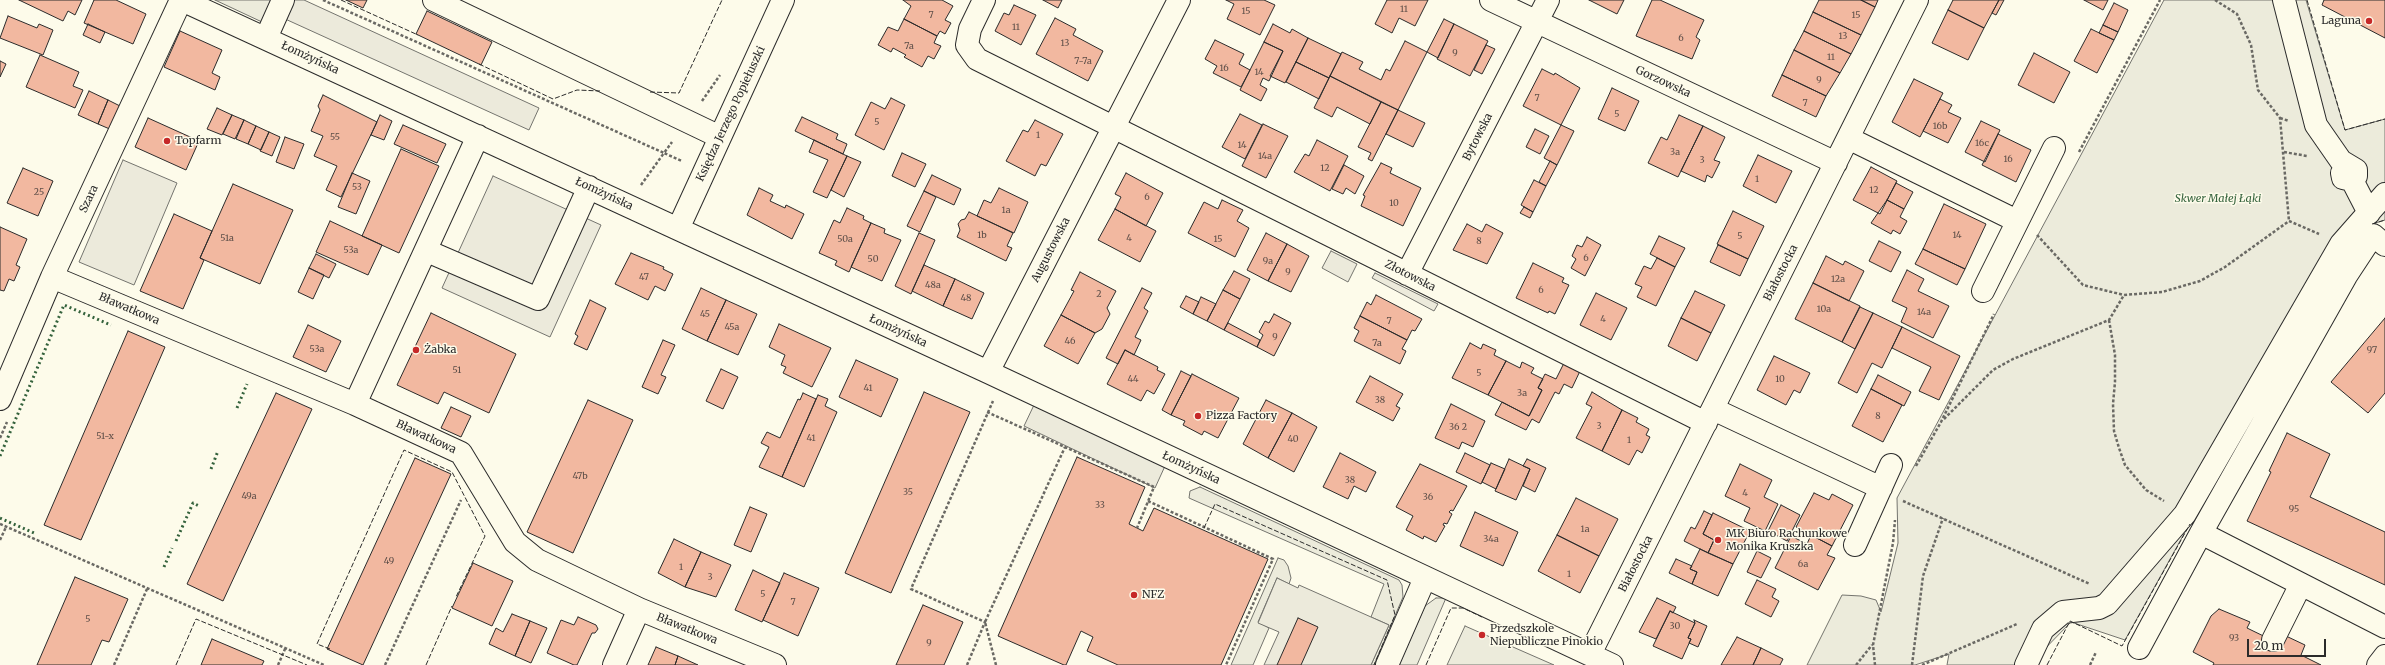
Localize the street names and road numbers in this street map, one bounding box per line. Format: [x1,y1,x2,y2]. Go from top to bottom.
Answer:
street label: Łomżyńska [279,39,341,77]
street label: Księdza Jerzego Popiełuszki [694,44,768,184]
street label: Gorzowska [1633,63,1693,101]
street label: Bytowska [1460,111,1496,163]
street label: Łomżyńska [573,175,635,213]
street label: Szara [77,183,101,215]
street label: Augustowska [1029,215,1073,285]
street label: Białostocka [1761,243,1801,303]
street label: Złotowska [1382,258,1438,294]
street label: Bławatkowa [97,290,161,328]
street label: Łomżyńska [867,312,929,350]
street label: Bławatkowa [394,417,458,457]
street label: Łomżyńska [1160,449,1222,487]
street label: Białostocka [1616,534,1656,594]
street label: Bławatkowa [655,611,719,647]

